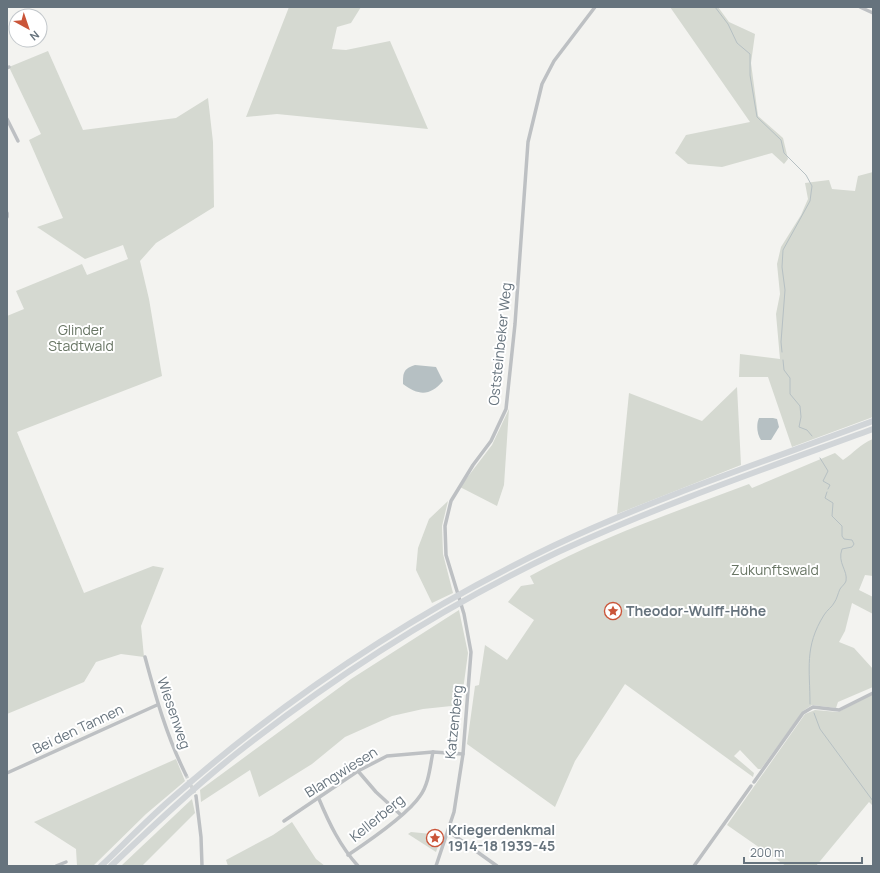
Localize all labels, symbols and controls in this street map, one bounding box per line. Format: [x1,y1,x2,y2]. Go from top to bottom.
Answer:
north arrow [8,8,48,48]
text: N [27,28,43,44]
street label: Oststeinbeker Weg [484,282,515,406]
park label: Glinder Stadtwald [48,320,114,355]
park label: Zukunftswald [731,560,819,579]
place icon: Theodor-Wulff-Höhe [603,601,623,621]
place label: Theodor-Wulff-Höhe [626,601,766,620]
street label: Wiesenweg [153,674,196,751]
street label: Katzenberg [440,684,467,760]
street label: Bei den Tannen [29,699,126,758]
street label: Blangwiesen [301,742,381,801]
street label: Kellerberg [345,790,408,846]
place label: Kriegerdenkmal 1914-18 1939-45 [448,820,555,855]
place icon: Kriegerdenkmal 1914-18 1939-45 [425,828,445,848]
scale bar [744,839,862,865]
text: 200 m [750,844,784,861]

